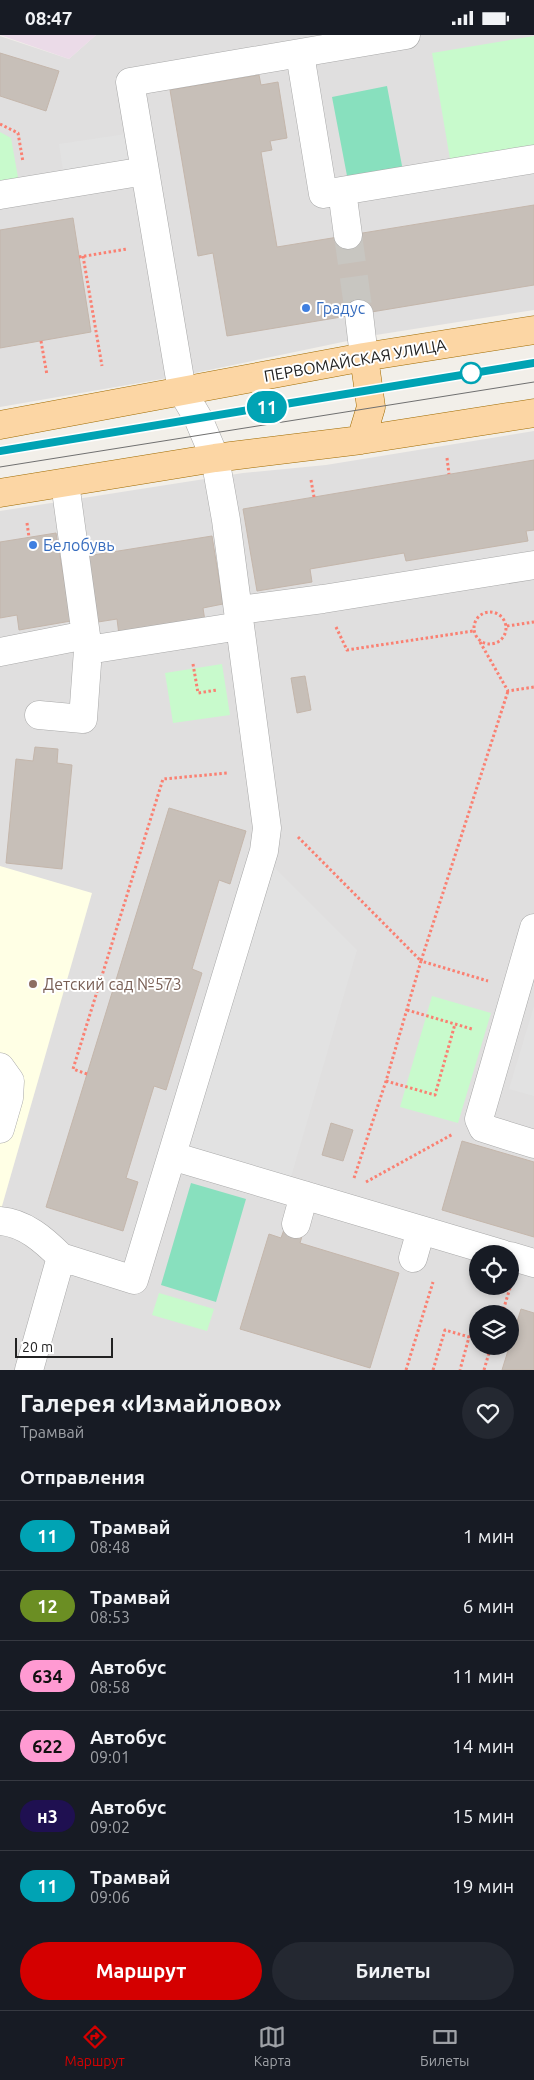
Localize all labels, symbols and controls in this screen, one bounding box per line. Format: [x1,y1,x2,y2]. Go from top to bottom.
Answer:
text: 08:47 [25,7,73,29]
place label: Градус [316,299,366,317]
marker: Градус [300,302,312,314]
street label: ПЕРВОМАЙСКАЯ УЛИЦА [262,334,448,385]
unlabelled marker [460,362,482,384]
line badge: 11 [244,391,290,423]
text: 11 [257,397,277,417]
place label: Белобувь [43,536,115,554]
marker: Белобувь [27,539,39,551]
place label: Детский сад №573 [43,975,182,993]
marker: Детский сад №573 [27,978,39,990]
map controls [469,1245,519,1355]
button: locate [469,1245,519,1295]
button: layers [469,1305,519,1355]
scale bar [15,1335,112,1358]
text: 20 m [22,1339,53,1355]
button: heart [462,1387,514,1439]
text: Галерея «Измайлово» [20,1390,282,1417]
text: Трамвай [20,1423,84,1441]
text: Отправления [20,1466,145,1488]
text: Трамвай [90,1516,170,1538]
text: 1 мин [463,1525,514,1547]
text: 11 [37,1526,58,1546]
text: 08:48 [90,1538,130,1556]
text: Трамвай [90,1586,170,1608]
text: 6 мин [463,1595,514,1617]
text: 12 [37,1596,58,1616]
text: 08:53 [90,1608,130,1626]
text: Автобус [90,1656,166,1678]
text: 11 мин [452,1665,514,1687]
text: 634 [32,1666,63,1686]
text: 08:58 [90,1678,130,1696]
text: Автобус [90,1726,166,1748]
text: 14 мин [452,1735,514,1757]
text: 622 [32,1736,63,1756]
text: 09:01 [90,1748,130,1766]
text: Автобус [90,1796,166,1818]
text: 15 мин [452,1805,514,1827]
text: н3 [37,1806,58,1826]
text: 09:02 [90,1818,130,1836]
text: Трамвай [90,1866,170,1888]
text: 19 мин [452,1875,514,1897]
text: 11 [37,1876,58,1896]
text: 09:06 [90,1888,130,1906]
button: Маршрут [20,1942,262,2000]
button: Билеты [272,1942,514,2000]
tab: Маршрут [64,2023,125,2069]
tab: Карта [254,2023,291,2069]
tab: Билеты [420,2023,470,2069]

